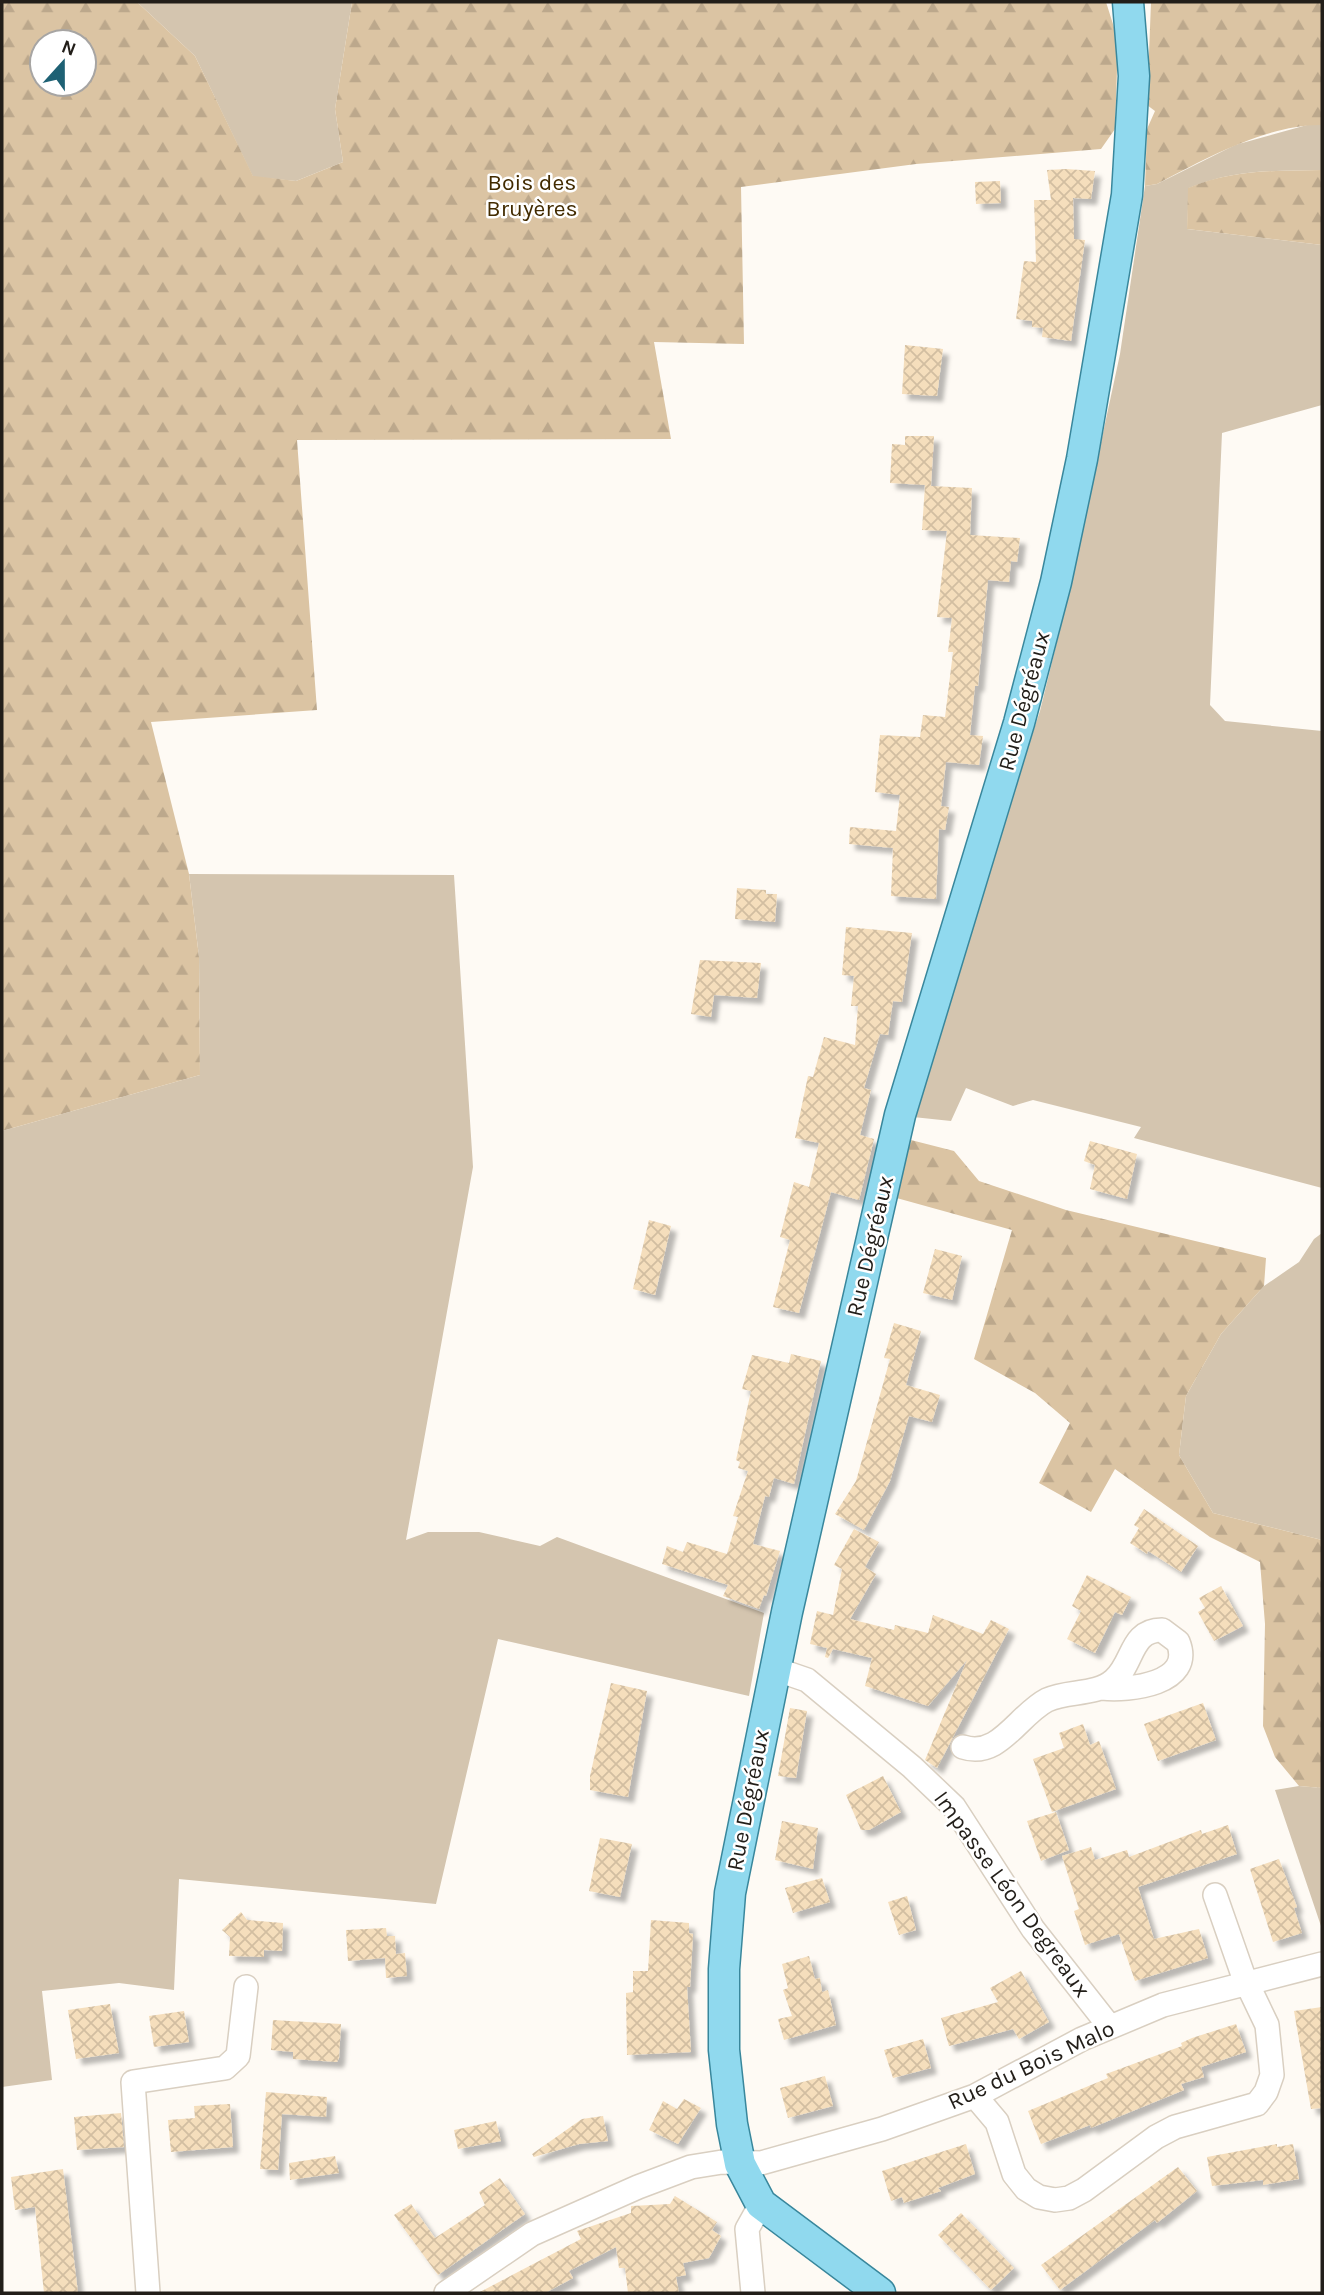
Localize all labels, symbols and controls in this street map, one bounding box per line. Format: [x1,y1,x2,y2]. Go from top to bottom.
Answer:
north arrow [28,28,98,98]
text: N [58,35,79,61]
park label: Bois des Bruyères [486,169,578,222]
street label: Rue Dégréaux [992,628,1056,774]
street label: Rue Dégréaux [841,1173,899,1319]
street label: Rue Dégréaux [721,1727,775,1873]
street label: Impasse Léon Degreaux [928,1786,1096,2003]
street label: Rue du Bois Malo [943,2015,1119,2115]

